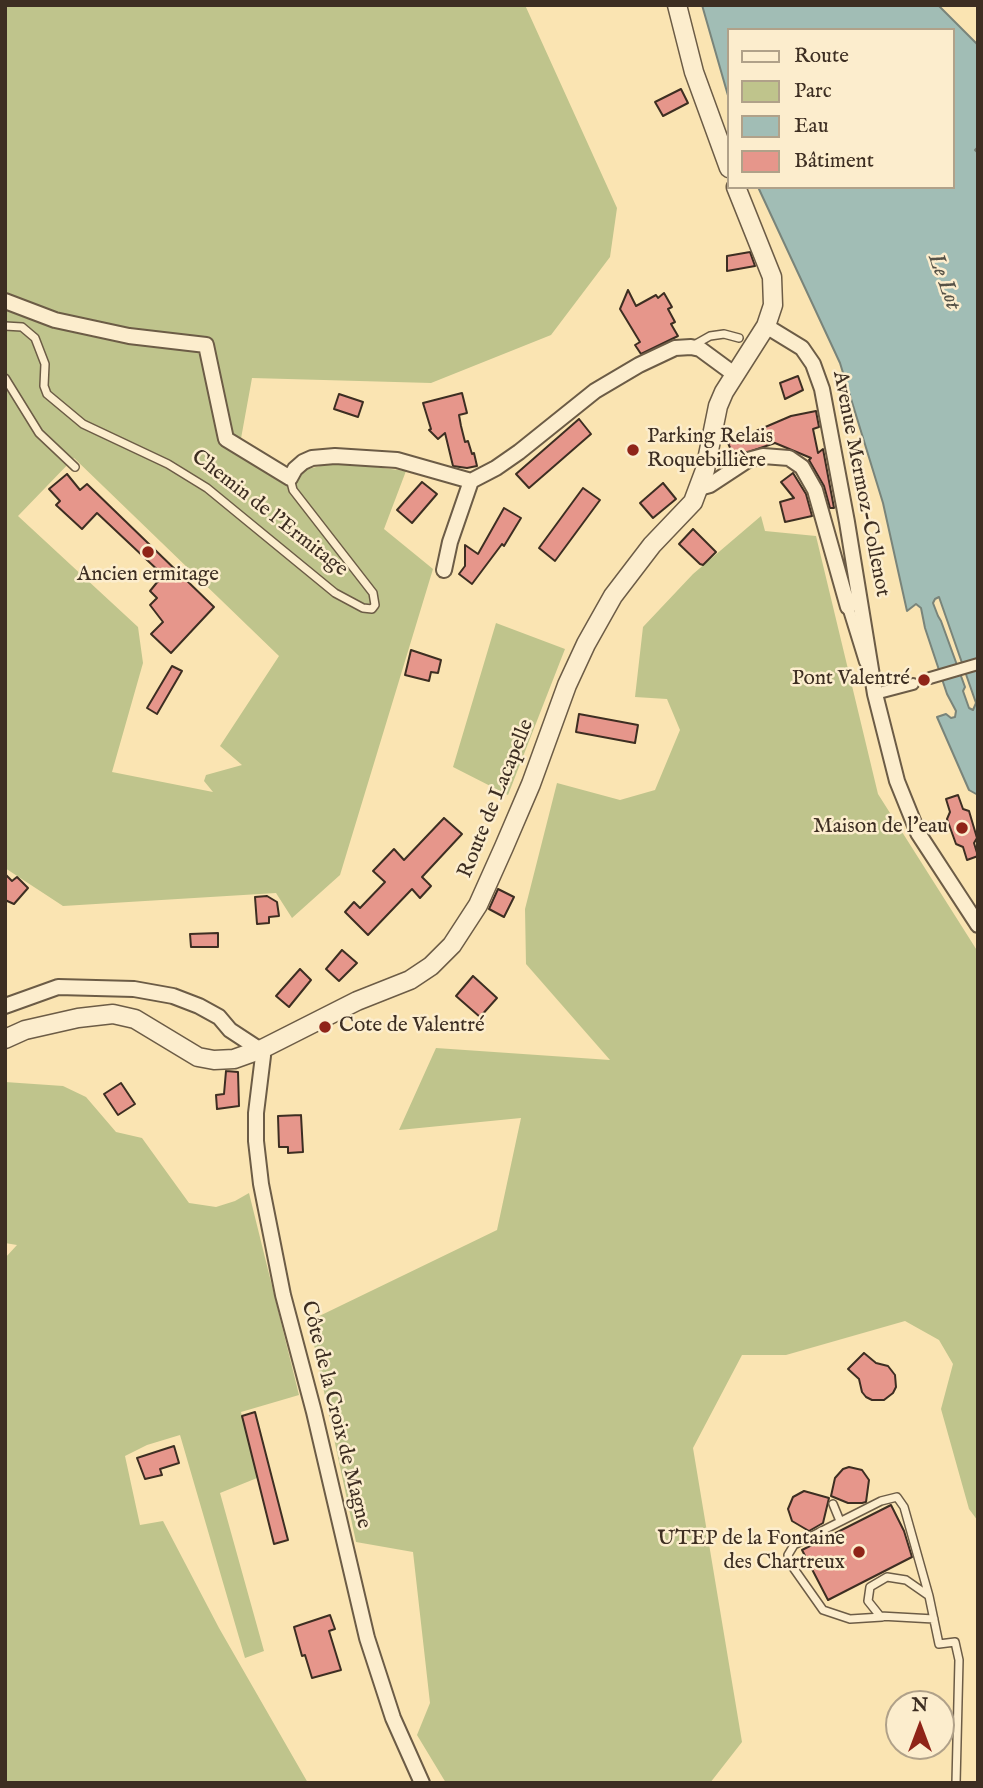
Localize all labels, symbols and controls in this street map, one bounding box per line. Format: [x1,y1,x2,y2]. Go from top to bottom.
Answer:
legend [727,28,955,189]
text: Route [794,43,849,70]
text: Parc [794,78,832,105]
text: Eau [794,113,829,140]
text: Bâtiment [794,148,874,175]
water label: Le Lot [920,250,966,314]
street label: Avenue Mermoz-Collenot [826,369,894,599]
place label: Parking Relais Roquebillière [647,425,773,475]
marker: Parking Relais Roquebillière [625,442,641,458]
street label: Chemin de l'Ermitage [186,445,352,583]
marker: Ancien ermitage [140,544,156,560]
place label: Ancien ermitage [77,563,219,589]
place label: Pont Valentré [792,667,910,693]
marker: Pont Valentré [916,672,932,688]
street label: Route de Lacapelle [454,716,540,882]
place label: Maison de l'eau [813,815,948,841]
marker: Maison de l'eau [954,820,970,836]
place label: Cote de Valentré [339,1014,485,1040]
marker: Cote de Valentré [317,1019,333,1035]
street label: Côte de la Croix de Magne [295,1299,375,1531]
place label: UTEP de la Fontaine des Chartreux [657,1527,845,1577]
marker: UTEP de la Fontaine des Chartreux [851,1544,867,1560]
north arrow [885,1690,955,1760]
text: N [912,1694,928,1718]

